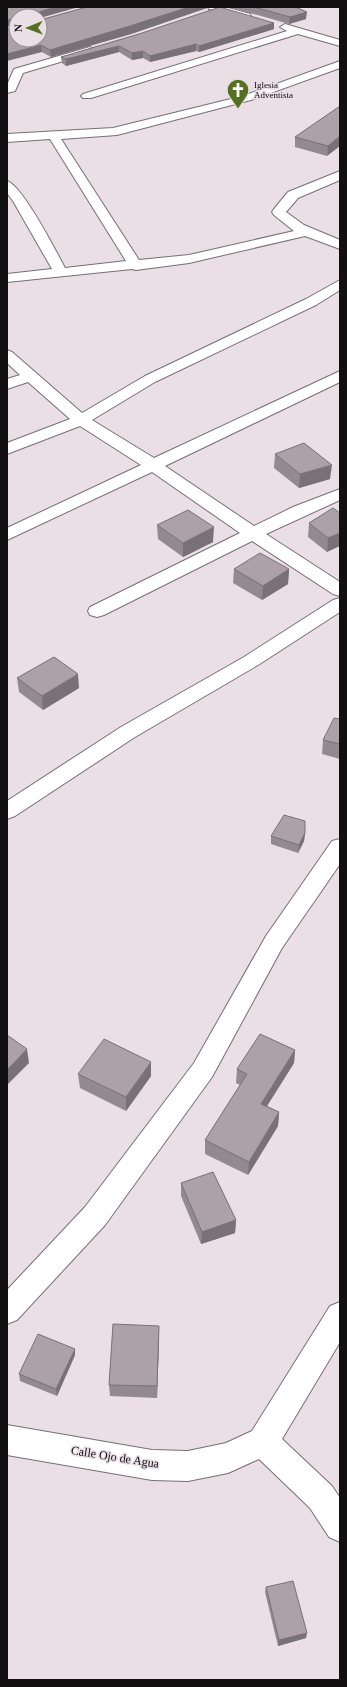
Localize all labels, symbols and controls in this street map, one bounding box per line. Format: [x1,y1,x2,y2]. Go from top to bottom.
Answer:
north arrow [8,8,48,48]
text: N [12,24,24,32]
church icon: Iglesia Adventista [225,77,251,110]
place label: Iglesia Adventista [254,80,293,100]
street label: Calle Ojo de Agua [70,1443,161,1471]

